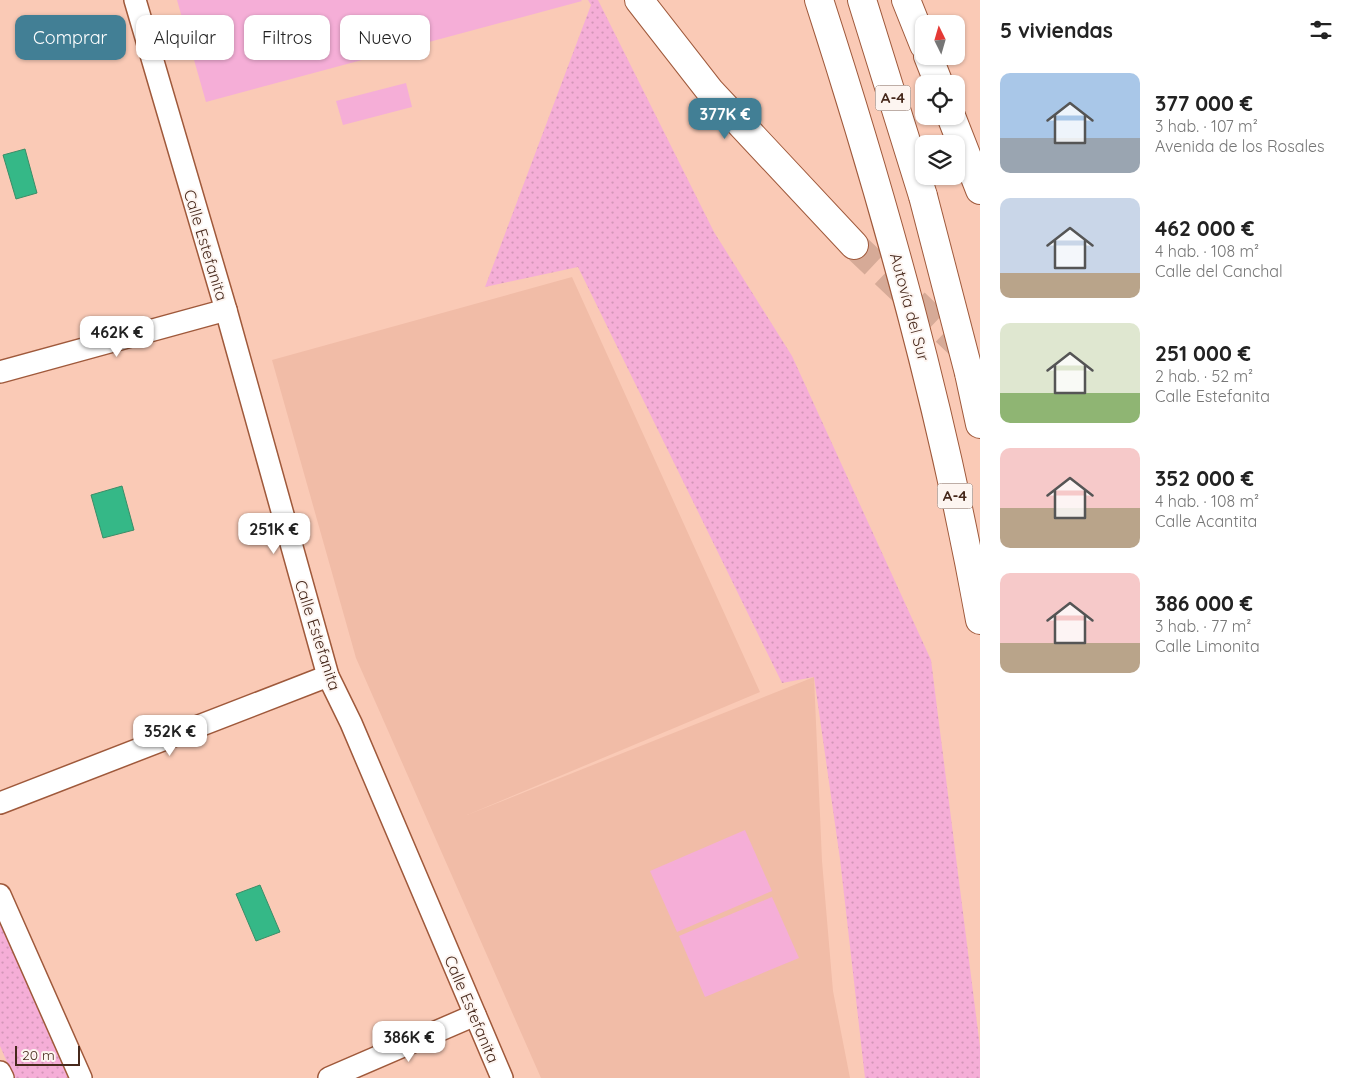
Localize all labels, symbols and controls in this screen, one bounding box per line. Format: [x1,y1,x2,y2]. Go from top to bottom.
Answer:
chip: Comprar [15,15,126,60]
chip: Alquilar [136,15,234,60]
chip: Filtros [244,15,330,60]
chip: Nuevo [340,15,430,60]
north arrow [915,15,965,65]
map controls [915,15,965,185]
icon: filters [1307,16,1335,44]
text: 5 viviendas [1000,17,1113,43]
button: locate [915,75,965,125]
road number: A-4 [876,86,910,110]
text: 377 000 € [1155,90,1253,116]
icon: home [1040,93,1100,153]
pin: 377K € [684,98,766,140]
text: 377K € [699,104,751,124]
text: 3 hab. · 107 m² [1155,116,1258,136]
button: layers [915,135,965,185]
text: Avenida de los Rosales [1155,136,1325,156]
street label: Calle Estefanita [180,187,232,303]
text: 462 000 € [1155,215,1255,241]
icon: home [1040,218,1100,278]
text: 4 hab. · 108 m² [1155,241,1259,261]
street label: Autovía del Sur [886,251,934,363]
text: Calle del Canchal [1155,261,1283,281]
pin: 462K € [76,316,158,358]
text: 462K € [91,322,143,342]
text: 251 000 € [1155,340,1251,366]
icon: home [1040,343,1100,403]
text: 2 hab. · 52 m² [1155,366,1253,386]
text: Calle Estefanita [1155,386,1270,406]
text: 352 000 € [1155,465,1254,491]
icon: home [1040,468,1100,528]
road number: A-4 [938,484,972,508]
text: 4 hab. · 108 m² [1155,491,1259,511]
text: Calle Acantita [1155,511,1257,531]
pin: 251K € [233,512,315,555]
text: 251K € [249,519,299,539]
street label: Calle Estefanita [291,577,345,693]
text: 386 000 € [1155,590,1253,616]
icon: home [1040,593,1100,653]
text: 3 hab. · 77 m² [1155,616,1251,636]
text: Calle Limonita [1155,636,1260,656]
pin: 352K € [129,714,211,757]
text: 352K € [144,721,196,741]
street label: Calle Estefanita [440,952,504,1066]
pin: 386K € [368,1020,450,1063]
text: 386K € [383,1027,435,1047]
scale bar [15,1043,80,1066]
text: 20 m [22,1046,55,1064]

